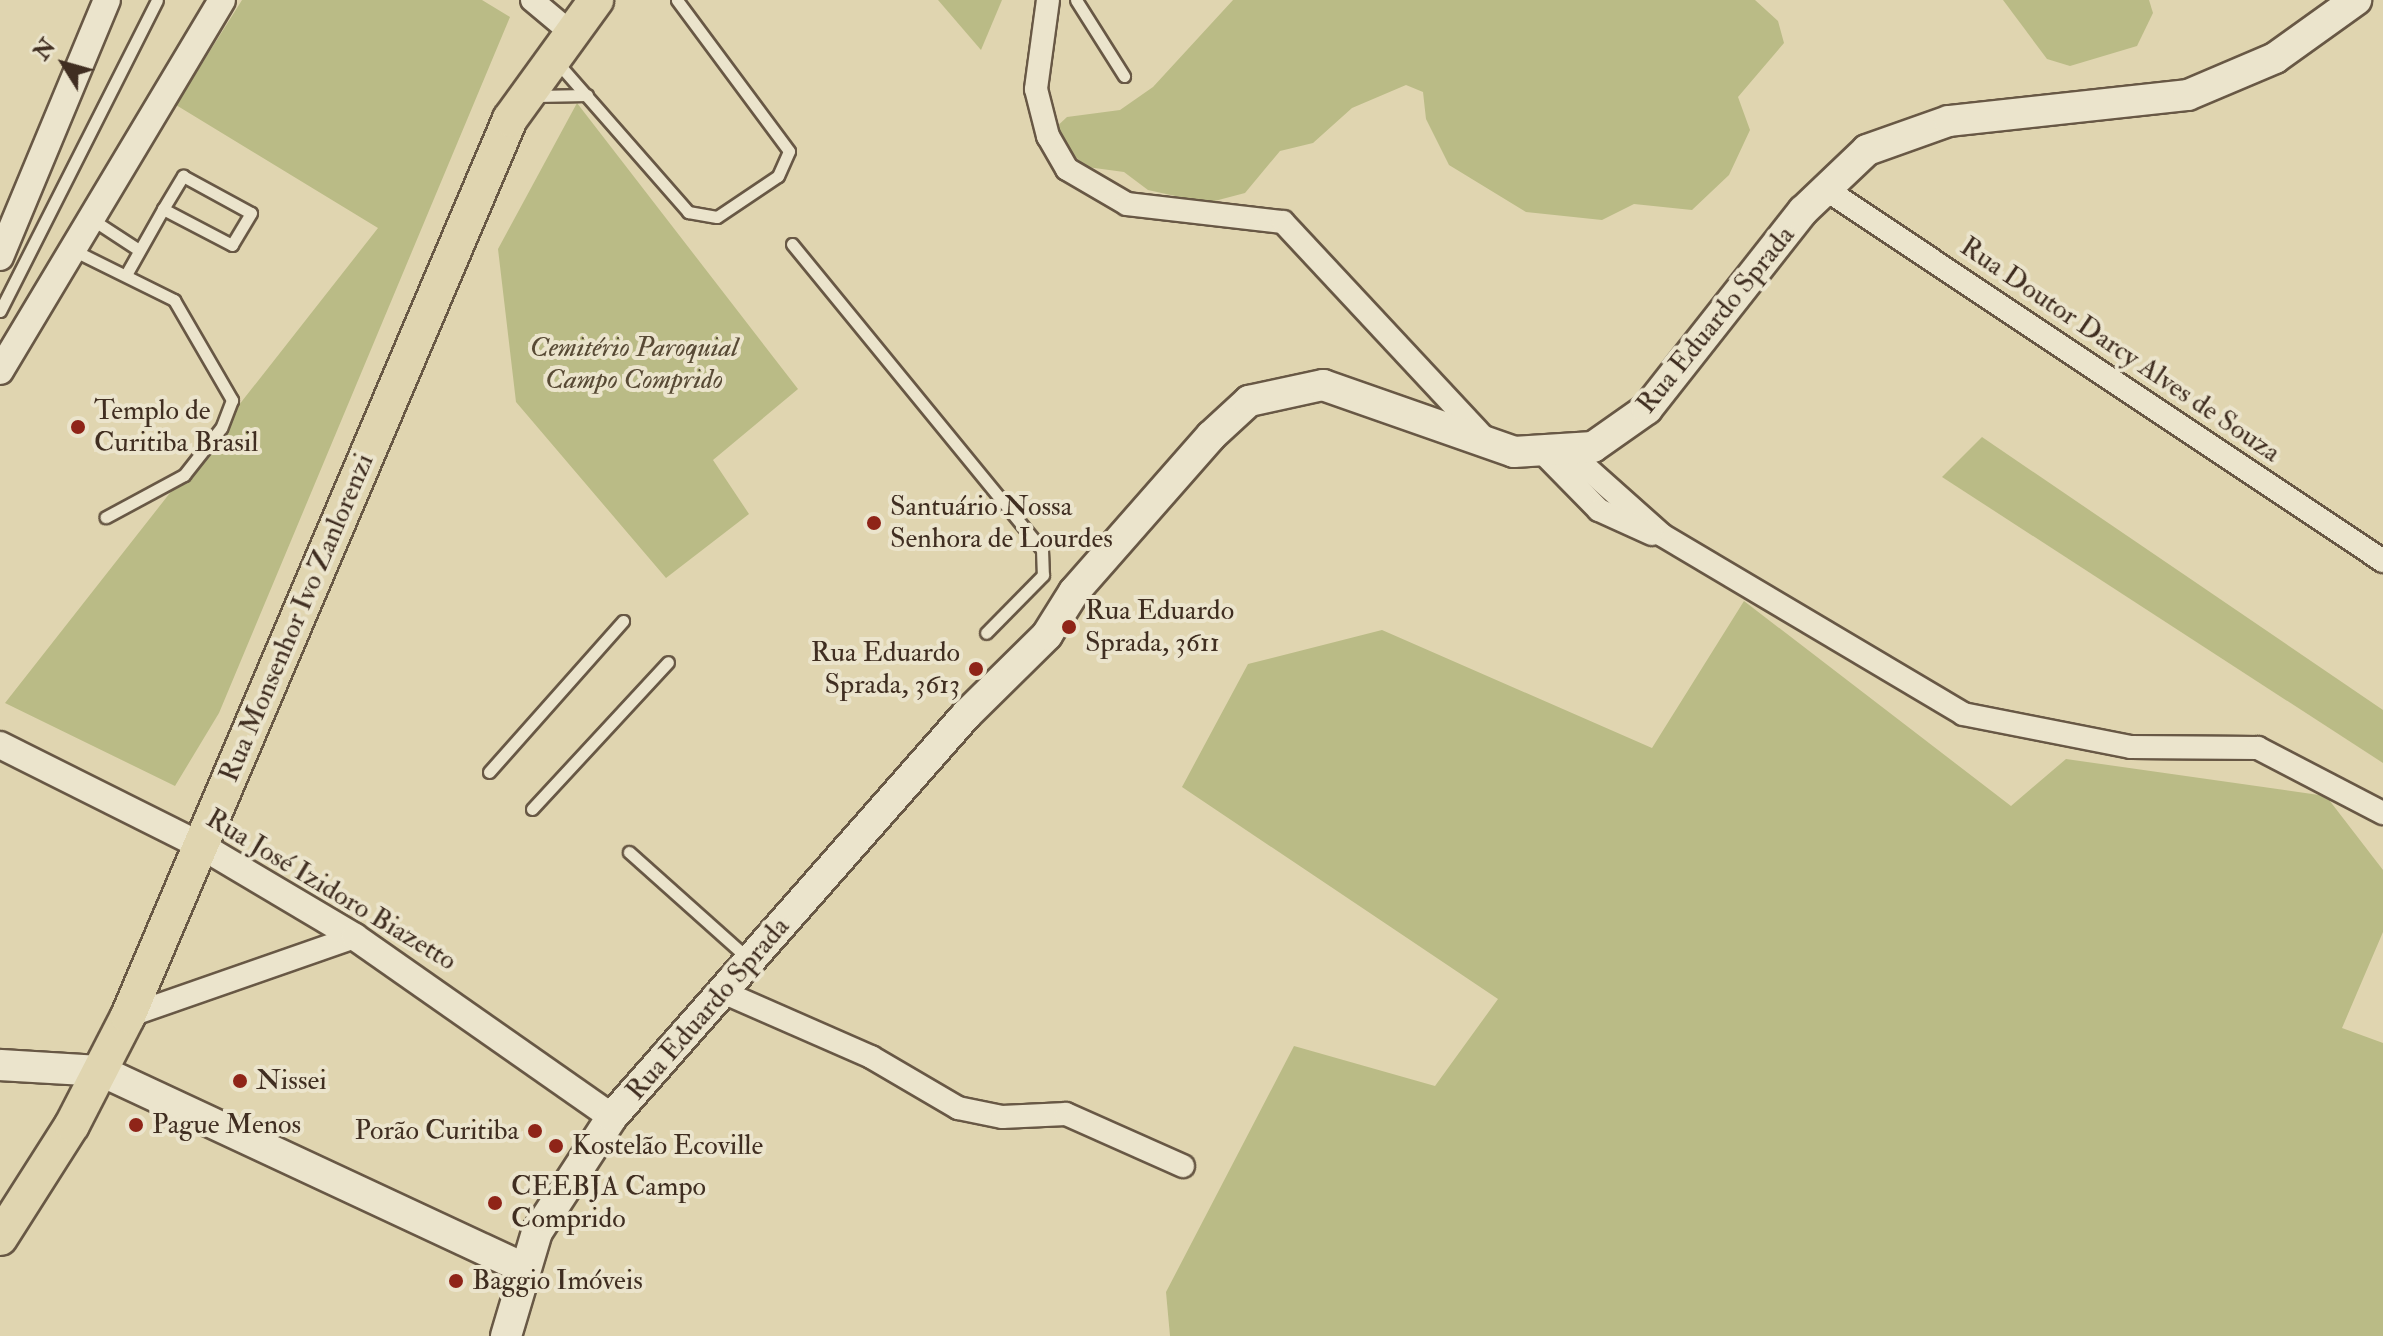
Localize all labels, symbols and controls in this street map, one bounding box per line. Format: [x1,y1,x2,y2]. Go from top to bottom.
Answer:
north arrow [24,24,104,104]
text: N [28,33,62,66]
street label: Rua Eduardo Sprada [1630,219,1802,421]
street label: Rua Doutor Darcy Alves de Souza [1953,230,2287,470]
park label: Cemitério Paroquial Campo Comprido [530,331,738,397]
place label: Templo de Curitiba Brasil [94,394,258,460]
marker: Templo de Curitiba Brasil [69,418,87,436]
street label: Rua Monsenhor Ivo Zanlorenzi [212,449,382,787]
place label: Santuário Nossa Senhora de Lourdes [890,490,1113,556]
marker: Santuário Nossa Senhora de Lourdes [865,514,883,532]
place label: Rua Eduardo Sprada, 3611 [1085,594,1234,660]
marker: Rua Eduardo Sprada, 3611 [1060,618,1078,636]
place label: Rua Eduardo Sprada, 3613 [811,636,960,702]
marker: Rua Eduardo Sprada, 3613 [967,660,985,678]
street label: Rua José Izidoro Biazetto [200,802,462,978]
street label: Rua Eduardo Sprada [619,910,797,1108]
place label: Nissei [256,1064,327,1098]
marker: Nissei [231,1072,249,1090]
place label: Pague Menos [152,1108,301,1142]
place label: Porão Curitiba [354,1114,519,1148]
marker: Pague Menos [127,1116,145,1134]
marker: Porão Curitiba [526,1122,544,1140]
place label: Kostelão Ecoville [572,1129,763,1163]
marker: Kostelão Ecoville [547,1137,565,1155]
place label: CEEBJA Campo Comprido [511,1170,706,1236]
marker: CEEBJA Campo Comprido [486,1194,504,1212]
place label: Baggio Imóveis [472,1264,643,1298]
marker: Baggio Imóveis [447,1272,465,1290]

